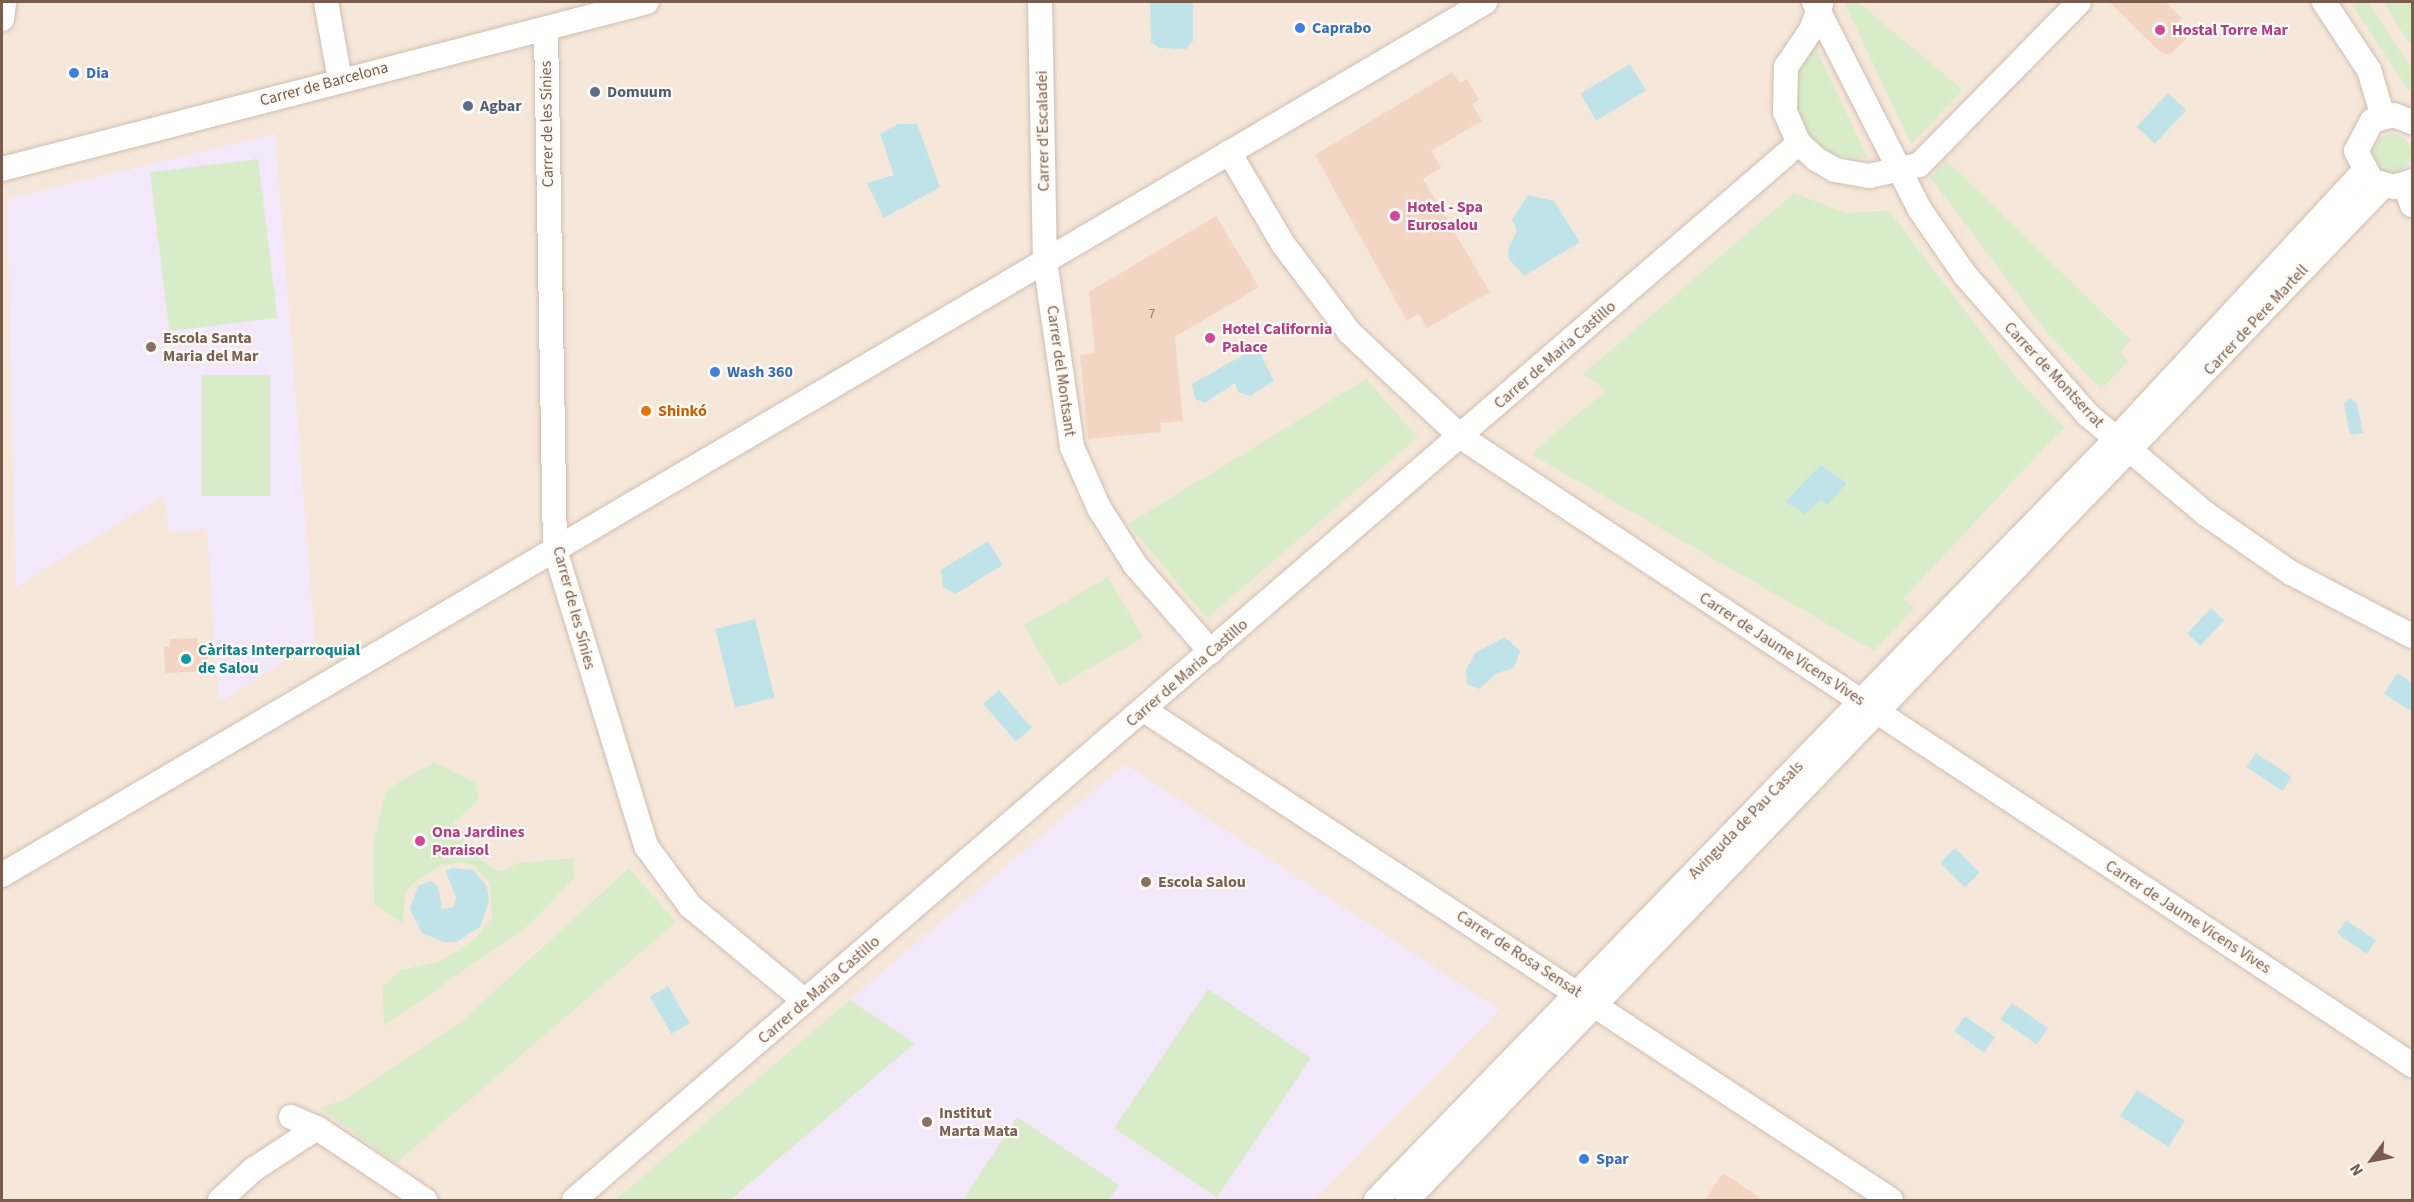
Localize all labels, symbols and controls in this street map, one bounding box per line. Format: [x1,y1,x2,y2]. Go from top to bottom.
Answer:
place label: Caprabo [1312,18,1371,38]
place label: Hostal Torre Mar [2172,20,2288,40]
marker: Caprabo [1293,21,1307,35]
marker: Hostal Torre Mar [2153,23,2167,37]
street label: Carrer de Barcelona [258,58,390,110]
street label: Carrer de les Sínies [536,61,558,187]
place label: Dia [86,63,109,83]
marker: Dia [67,66,81,80]
street label: Carrer d'Escaladei [1032,70,1054,192]
place label: Domuum [607,82,672,102]
marker: Domuum [588,85,602,99]
place label: Agbar [480,96,522,116]
marker: Agbar [461,99,475,113]
place label: Hotel - Spa Eurosalou [1407,197,1483,235]
marker: Hotel - Spa Eurosalou [1388,209,1402,223]
street label: Carrer de Pere Martell [2200,261,2312,379]
street label: Carrer de Maria Castillo [1490,297,1620,413]
street label: Carrer del Montsant [1042,304,1080,438]
house number: 7 [1149,306,1155,322]
street label: Carrer de Montserrat [2000,318,2108,432]
place label: Hotel California Palace [1222,319,1332,357]
place label: Escola Santa Maria del Mar [163,328,258,366]
marker: Hotel California Palace [1203,331,1217,345]
marker: Escola Santa Maria del Mar [144,340,158,354]
place label: Wash 360 [727,362,793,382]
marker: Wash 360 [708,365,722,379]
place label: Shinkó [658,401,707,421]
marker: Shinkó [639,404,653,418]
street label: Carrer de les Sínies [548,544,600,672]
street label: Carrer de Jaume Vicens Vives [1696,588,1868,710]
street label: Carrer de Maria Castillo [1122,615,1252,731]
place label: Càritas Interparroquial de Salou [198,640,360,678]
marker: Càritas Interparroquial de Salou [179,652,193,666]
street label: Avinguda de Pau Casals [1685,757,1807,883]
place label: Ona Jardines Paraisol [432,822,525,860]
marker: Ona Jardines Paraisol [413,834,427,848]
street label: Carrer de Jaume Vicens Vives [2102,856,2274,978]
place label: Escola Salou [1158,872,1246,892]
marker: Escola Salou [1139,875,1153,889]
street label: Carrer de Rosa Sensat [1453,906,1585,1002]
street label: Carrer de Maria Castillo [754,932,884,1048]
place label: Institut Marta Mata [939,1103,1018,1141]
marker: Institut Marta Mata [920,1115,934,1129]
north arrow [2342,1130,2402,1190]
place label: Spar [1596,1149,1629,1169]
marker: Spar [1577,1152,1591,1166]
text: N [2345,1159,2369,1180]

